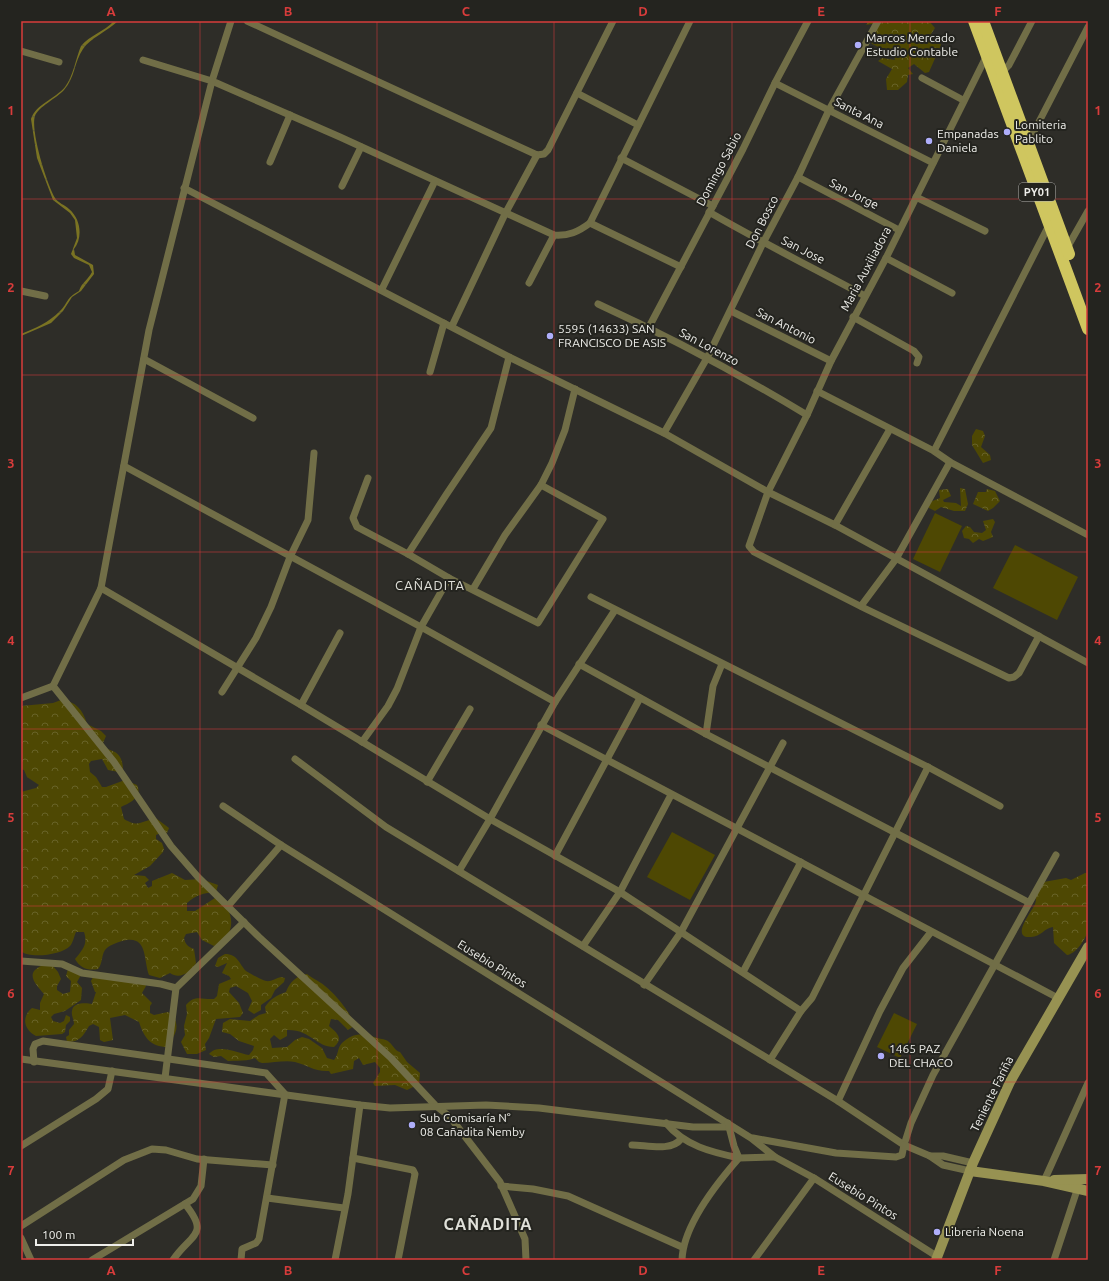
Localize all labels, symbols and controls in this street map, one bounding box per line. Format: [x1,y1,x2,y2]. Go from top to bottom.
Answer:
text: A [106,4,116,18]
text: B [284,4,293,18]
text: C [462,4,471,18]
text: D [638,4,648,18]
text: E [817,4,825,18]
text: F [994,4,1002,18]
place label: Marcos Mercado Estudio Contable [866,31,958,58]
marker: Marcos Mercado Estudio Contable [853,40,863,50]
street label: Santa Ana [832,95,886,131]
text: 1 [7,103,15,117]
text: 1 [1094,103,1102,117]
place label: Lomiteria Pablito [1015,118,1066,145]
place label: Empanadas Daniela [937,127,999,154]
marker: Lomiteria Pablito [1002,127,1012,137]
street label: Domingo Sabio [694,130,743,208]
marker: Empanadas Daniela [924,136,934,146]
street label: San Jorge [828,176,881,211]
road number: PY01 [1019,183,1055,201]
street label: Don Bosco [743,193,780,250]
street label: Maria Auxiliadora [838,224,893,313]
street label: San Jose [779,233,827,266]
text: 2 [7,280,15,294]
text: 2 [1094,280,1102,294]
street label: San Antonio [754,305,818,346]
place label: 5595 (14633) SAN FRANCISCO DE ASIS [558,322,666,349]
street label: San Lorenzo [677,325,741,368]
marker: 5595 (14633) SAN FRANCISCO DE ASIS [545,331,555,341]
text: 3 [7,456,15,470]
text: 3 [1094,456,1102,470]
district label: CAÑADITA [395,578,465,592]
text: 4 [7,633,15,647]
text: 4 [1094,633,1102,647]
text: 5 [7,810,15,824]
text: 5 [1094,810,1102,824]
street label: Eusebio Pintos [455,937,529,990]
text: 6 [7,986,15,1000]
text: 6 [1094,986,1102,1000]
place label: 1465 PAZ DEL CHACO [889,1042,953,1069]
marker: 1465 PAZ DEL CHACO [876,1051,886,1061]
street label: Teniente Fariña [968,1054,1015,1134]
place label: Sub Comisaría N° 08 Cañadita Ñemby [420,1111,525,1138]
marker: Sub Comisaría N° 08 Cañadita Ñemby [407,1120,417,1130]
text: 7 [7,1163,15,1177]
text: 7 [1094,1163,1102,1177]
street label: Eusebio Pintos [826,1169,900,1222]
district label: CAÑADITA [443,1214,533,1233]
scale bar [36,1221,133,1247]
place label: Libreria Noena [945,1225,1024,1238]
marker: Libreria Noena [932,1227,942,1237]
text: 100 m [42,1228,75,1241]
text: A [106,1263,116,1277]
text: B [284,1263,293,1277]
text: C [462,1263,471,1277]
text: D [638,1263,648,1277]
text: E [817,1263,825,1277]
text: F [994,1263,1002,1277]

